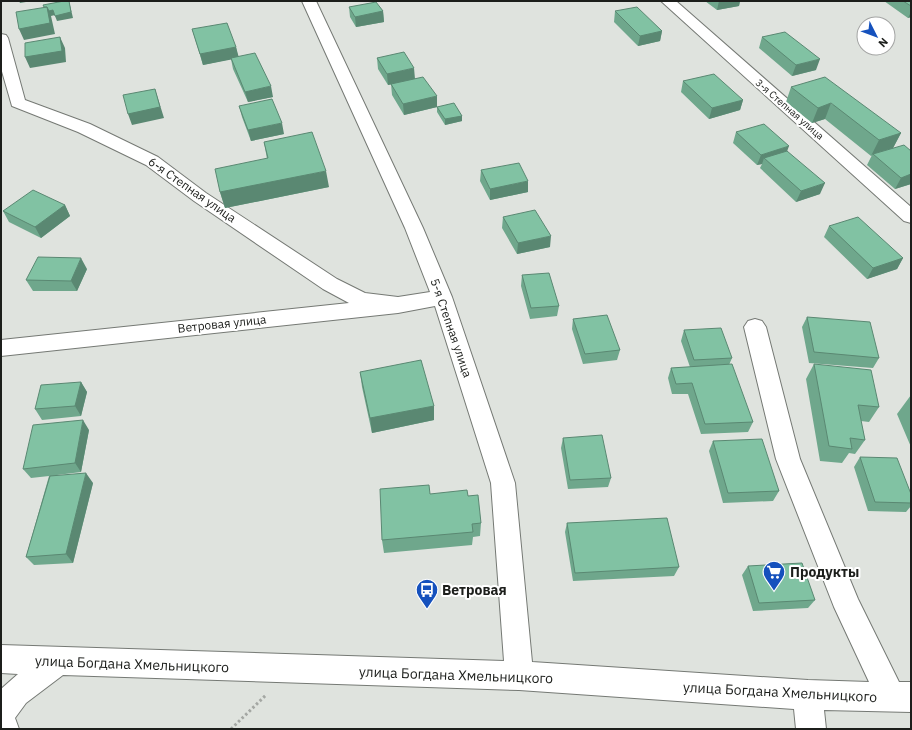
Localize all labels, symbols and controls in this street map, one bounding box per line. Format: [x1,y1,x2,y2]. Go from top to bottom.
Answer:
north arrow [856,16,896,56]
text: N [876,35,891,50]
street label: 3-я Степная улица [753,76,827,143]
street label: 6-я Степная улица [146,154,240,226]
street label: 5-я Степная улица [428,276,476,380]
street label: Ветровая улица [177,311,268,336]
supermarket icon: Продукты [761,559,787,592]
place label: Продукты [790,563,859,581]
bus stop icon: Ветровая [414,577,440,610]
place label: Ветровая [442,581,507,599]
street label: улица Богдана Хмельницкого [35,652,230,676]
street label: улица Богдана Хмельницкого [359,663,554,687]
street label: улица Богдана Хмельницкого [682,678,878,706]

